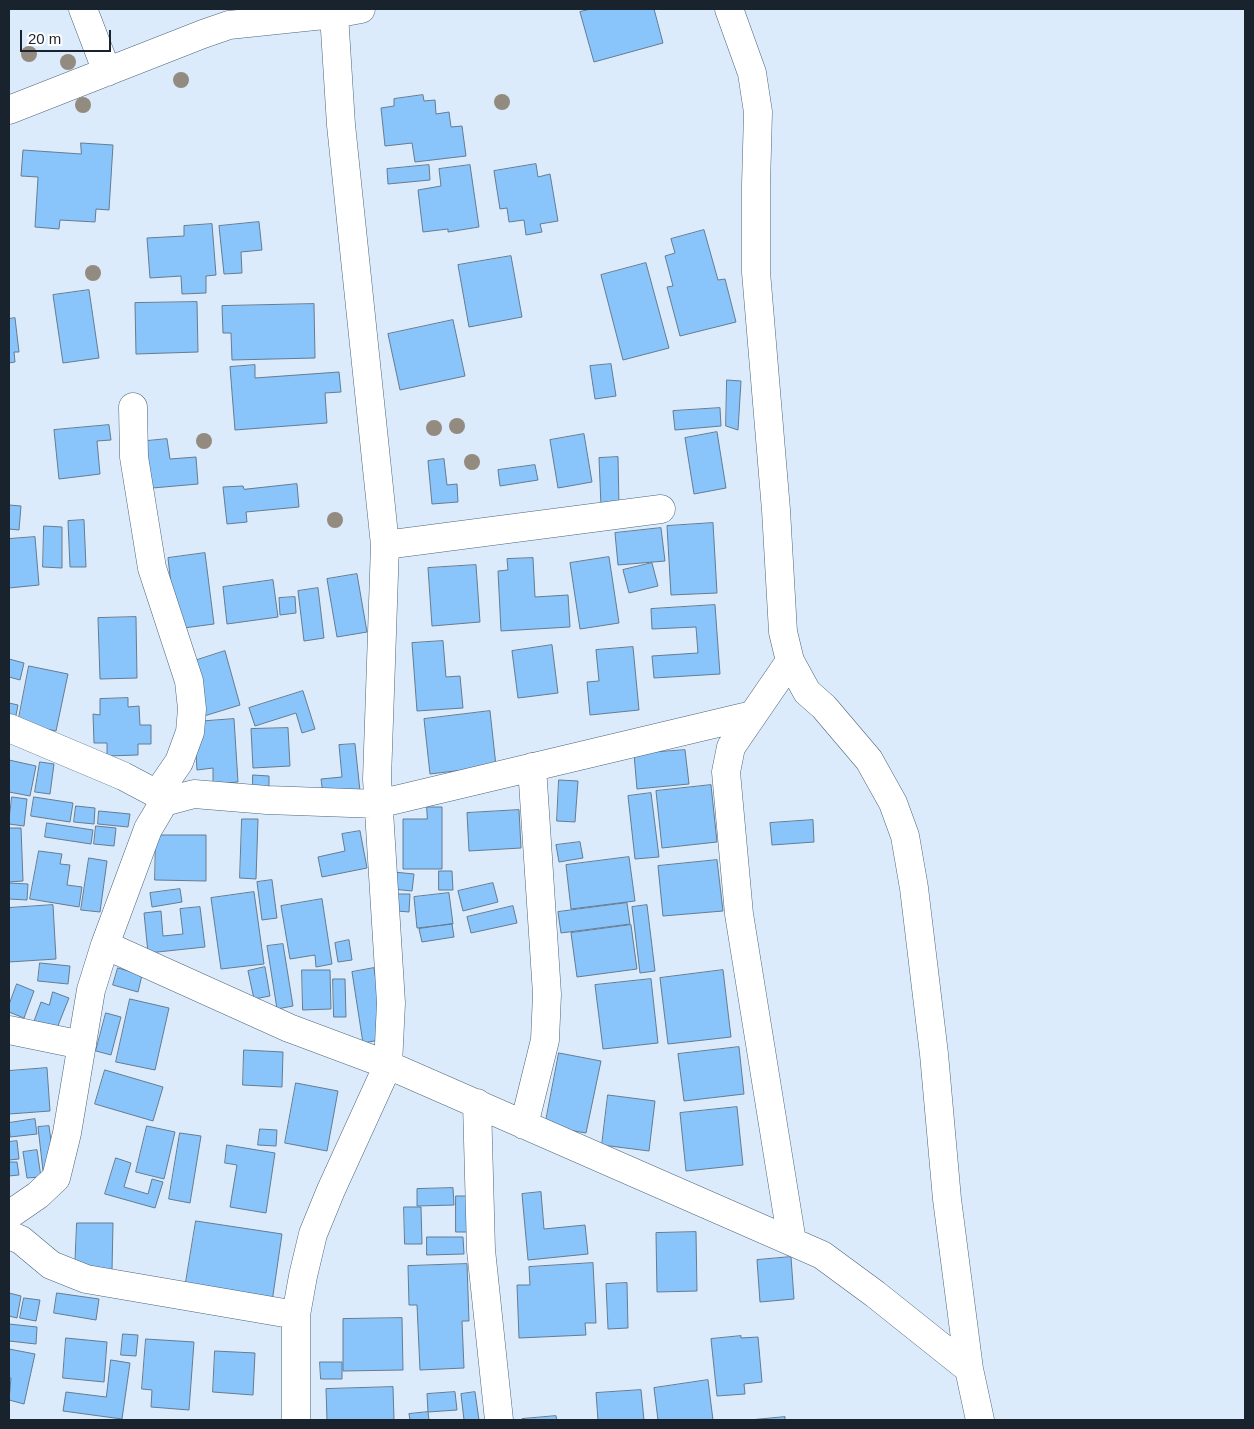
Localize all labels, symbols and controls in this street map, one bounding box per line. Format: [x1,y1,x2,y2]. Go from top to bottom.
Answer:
scale bar [22,20,114,52]
text: 20 m [28,30,61,47]

